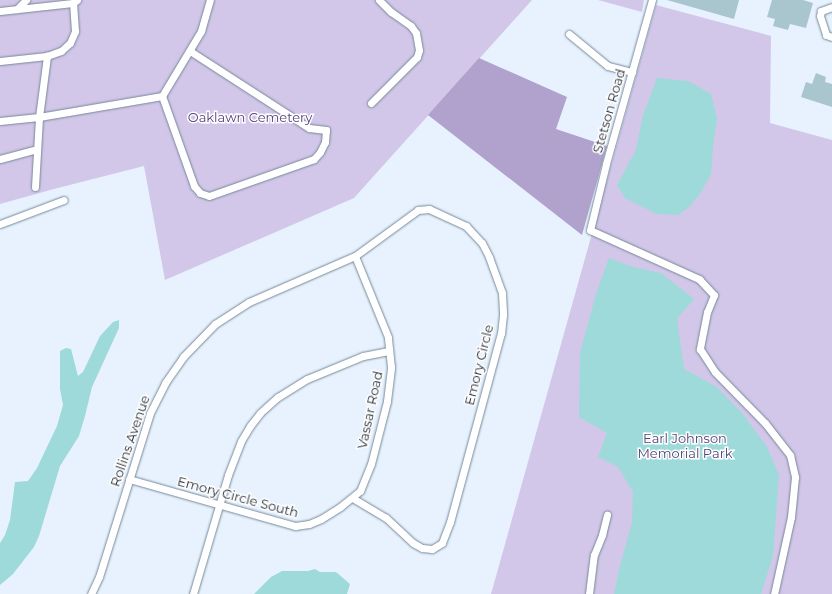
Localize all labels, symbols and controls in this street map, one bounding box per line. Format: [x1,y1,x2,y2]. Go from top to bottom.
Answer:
street label: Stetson Road [590,67,628,155]
park label: Oaklawn Cemetery [188,109,312,125]
street label: Emory Circle [461,323,497,407]
street label: Vassar Road [354,370,386,450]
street label: Rollins Avenue [107,393,153,489]
park label: Earl Johnson Memorial Park [637,431,733,462]
street label: Emory Circle South [176,473,300,521]

